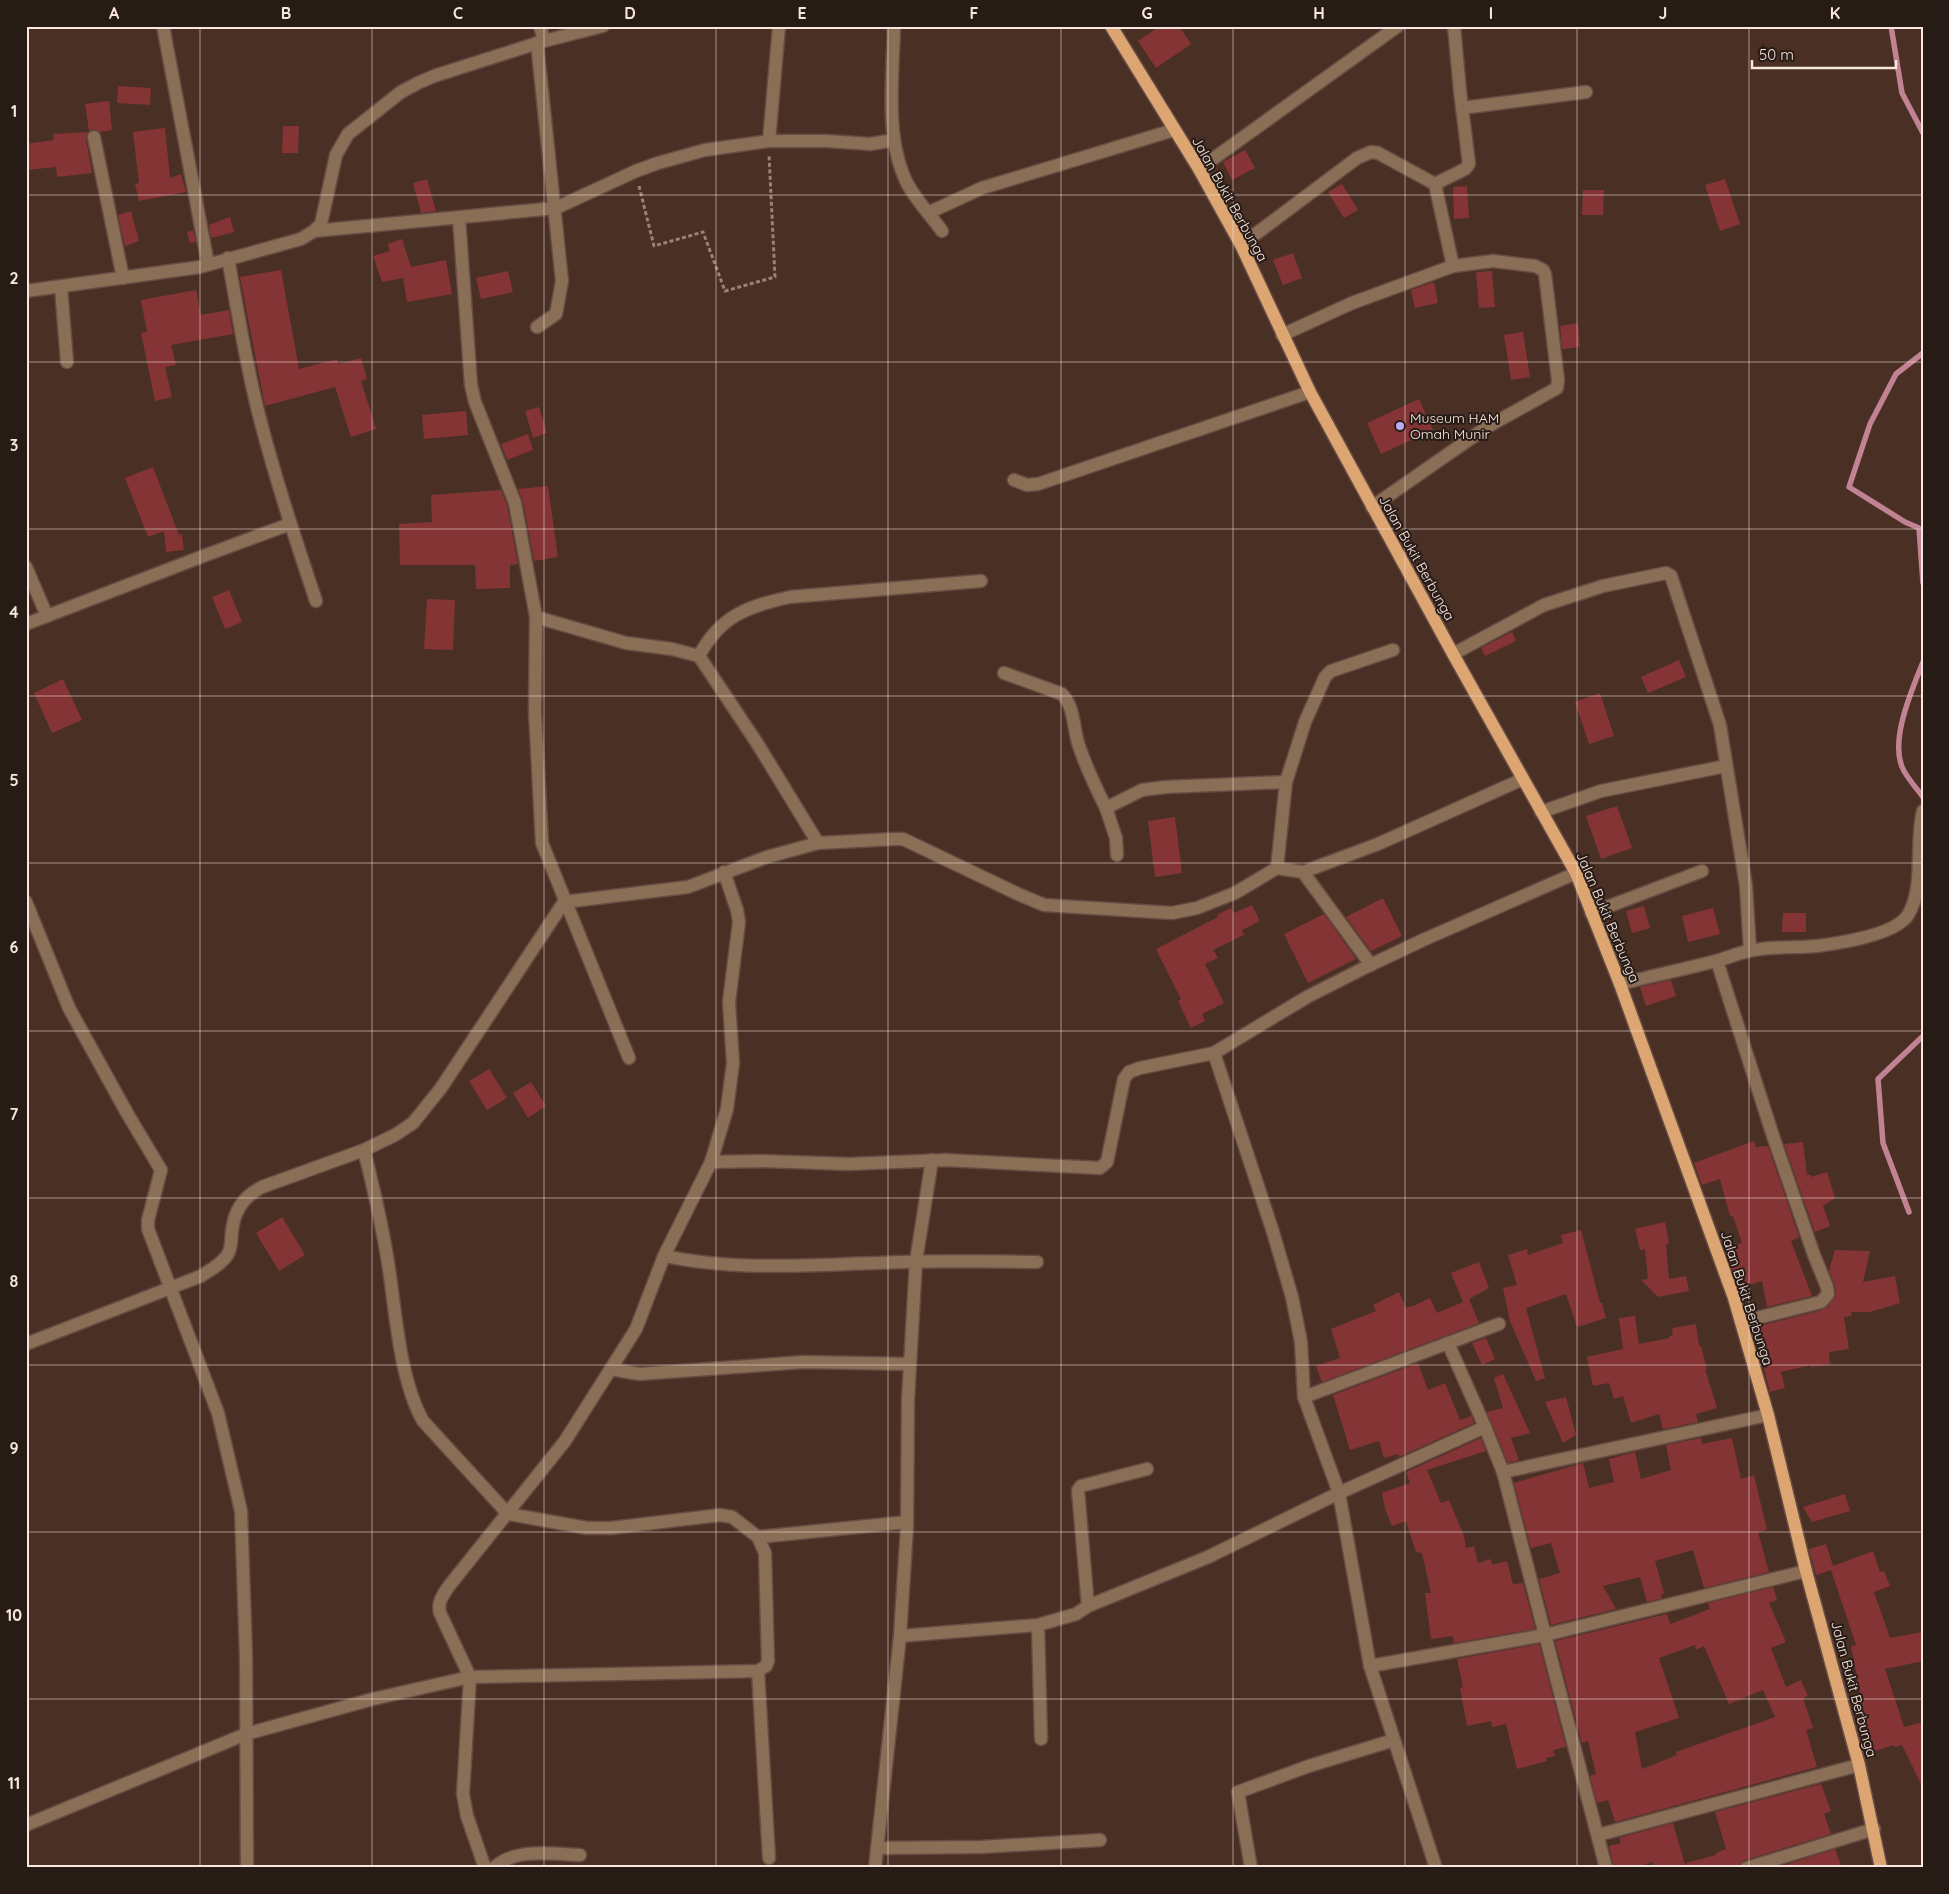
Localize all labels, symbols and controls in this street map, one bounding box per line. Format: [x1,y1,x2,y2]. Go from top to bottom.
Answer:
text: A [109,3,120,23]
text: B [281,3,291,23]
text: C [453,3,463,23]
text: D [624,3,636,23]
text: E [797,3,807,23]
text: F [970,3,979,23]
text: G [1141,3,1153,23]
text: H [1313,3,1325,23]
text: I [1489,3,1493,23]
text: J [1659,3,1667,23]
text: K [1830,3,1840,23]
scale bar [1752,38,1895,70]
text: 50 m [1759,45,1794,64]
text: 1 [11,101,17,121]
street label: Jalan Bukit Berbunga [1188,133,1272,265]
text: 2 [9,268,19,288]
place label: Museum HAM Omah Munir [1410,409,1499,443]
marker: Museum HAM Omah Munir [1394,420,1406,432]
text: 3 [10,435,18,455]
street label: Jalan Bukit Berbunga [1375,492,1459,624]
text: 4 [9,602,19,622]
text: 5 [9,770,19,790]
street label: Jalan Bukit Berbunga [1572,849,1644,985]
text: 6 [10,937,19,957]
text: 7 [10,1104,19,1124]
street label: Jalan Bukit Berbunga [1717,1228,1777,1368]
text: 8 [10,1271,19,1291]
text: 9 [9,1438,19,1458]
text: 10 [6,1605,22,1625]
street label: Jalan Bukit Berbunga [1827,1619,1881,1759]
text: 11 [8,1773,20,1793]

